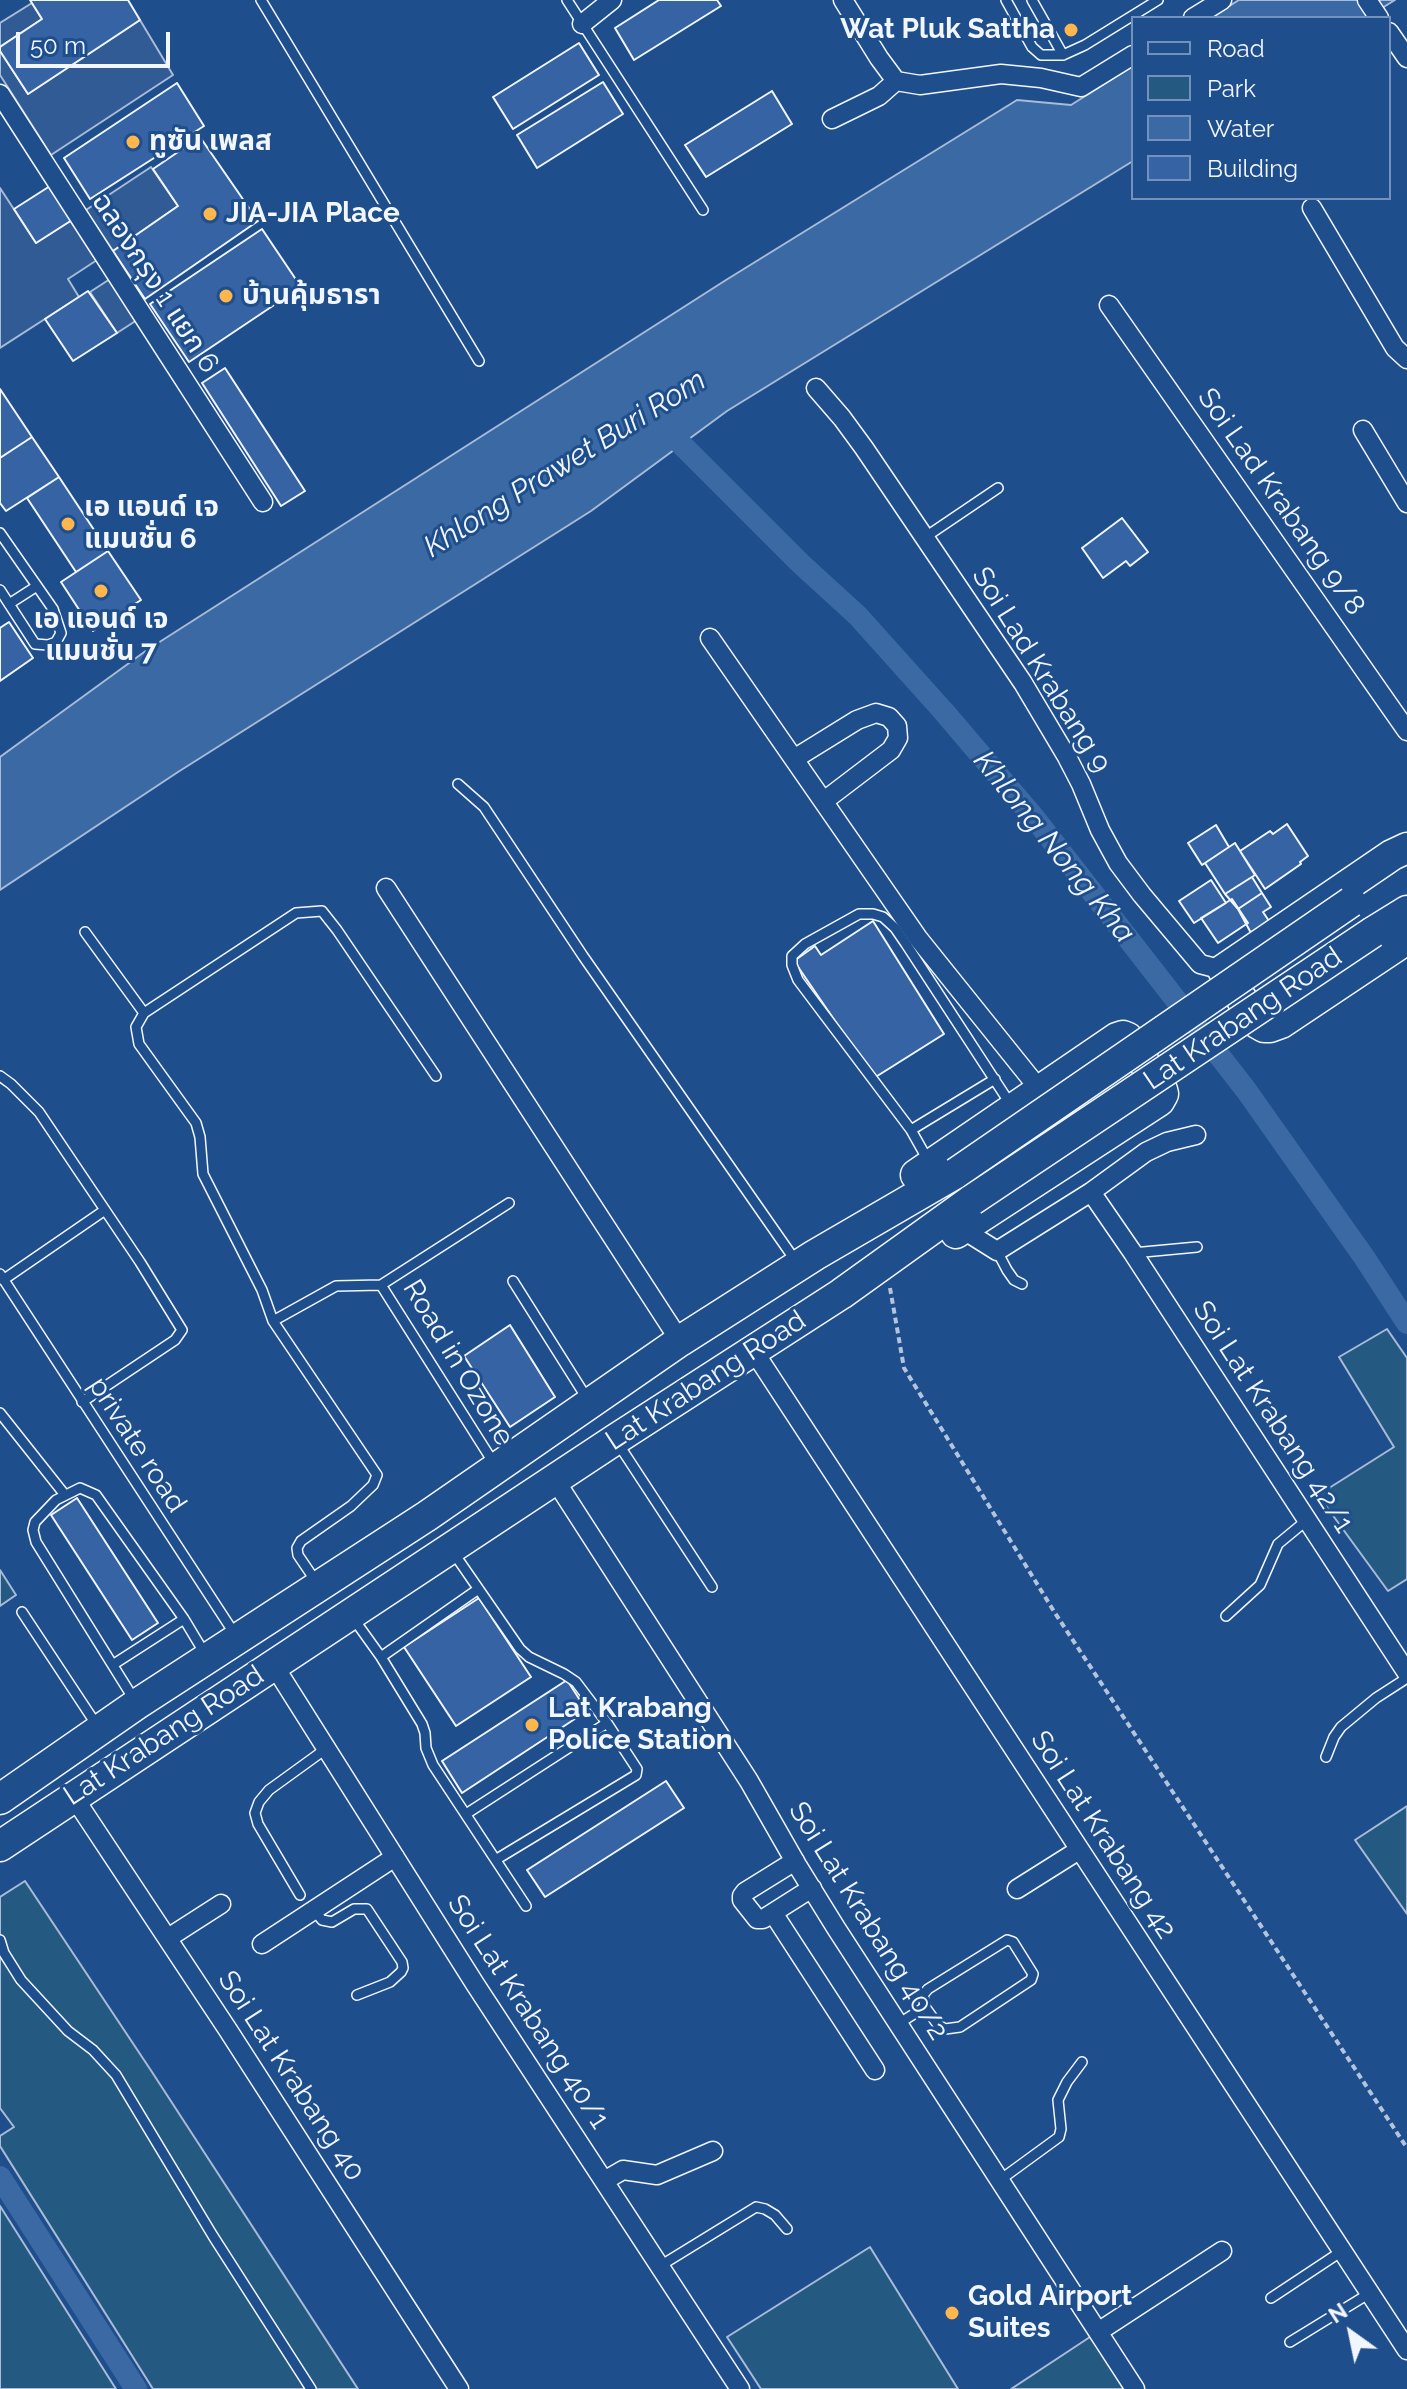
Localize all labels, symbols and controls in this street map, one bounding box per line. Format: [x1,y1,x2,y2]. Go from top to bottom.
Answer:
place label: Wat Pluk Sattha [840,13,1055,47]
scale bar [20,16,174,66]
legend [1131,16,1391,200]
marker: Wat Pluk Sattha [1062,21,1080,39]
text: 50 m [30,31,86,60]
text: Road [1207,34,1265,63]
text: Park [1207,74,1256,103]
text: Water [1207,114,1274,143]
place label: ทูซัน เพลส [149,125,272,159]
marker: ทูซัน เพลส [124,133,142,151]
text: Building [1207,154,1298,183]
street label: ฉลองกรุง 1 แยก 6 [84,187,226,379]
place label: JIA-JIA Place [226,197,400,231]
marker: JIA-JIA Place [201,205,219,223]
place label: บ้านคุ้มธารา [242,279,381,313]
marker: บ้านคุ้มธารา [217,287,235,305]
water label: Khlong Prawet Buri Rom [417,362,713,566]
street label: Soi Lad Krabang 9/8 [1190,382,1372,622]
place label: เอ แอนด์ เจ แมนชั่น 6 [84,491,219,557]
marker: เอ แอนด์ เจ แมนชั่น 6 [59,515,77,533]
street label: Soi Lad Krabang 9 [964,561,1118,779]
marker: เอ แอนด์ เจ แมนชั่น 7 [92,582,110,600]
place label: เอ แอนด์ เจ แมนชั่น 7 [34,603,168,669]
water label: Khlong Nong Kha [966,744,1142,950]
street label: Lat Krabang Road [1138,940,1348,1098]
street label: Road in Ozone [395,1274,521,1452]
street label: Soi Lat Krabang 42/1 [1186,1295,1360,1539]
street label: Lat Krabang Road [600,1304,812,1458]
street label: private road [81,1371,193,1519]
street label: Lat Krabang Road [58,1659,270,1813]
place label: Lat Krabang Police Station [548,1692,733,1758]
marker: Lat Krabang Police Station [523,1716,541,1734]
street label: Soi Lat Krabang 42 [1023,1725,1183,1945]
street label: Soi Lat Krabang 40/2 [781,1796,955,2046]
street label: Soi Lat Krabang 40/1 [440,1889,616,2135]
street label: Soi Lat Krabang 40 [211,1965,371,2187]
place label: Gold Airport Suites [968,2280,1132,2346]
north arrow [1311,2293,1391,2373]
text: N [1324,2297,1352,2328]
marker: Gold Airport Suites [943,2304,961,2322]

